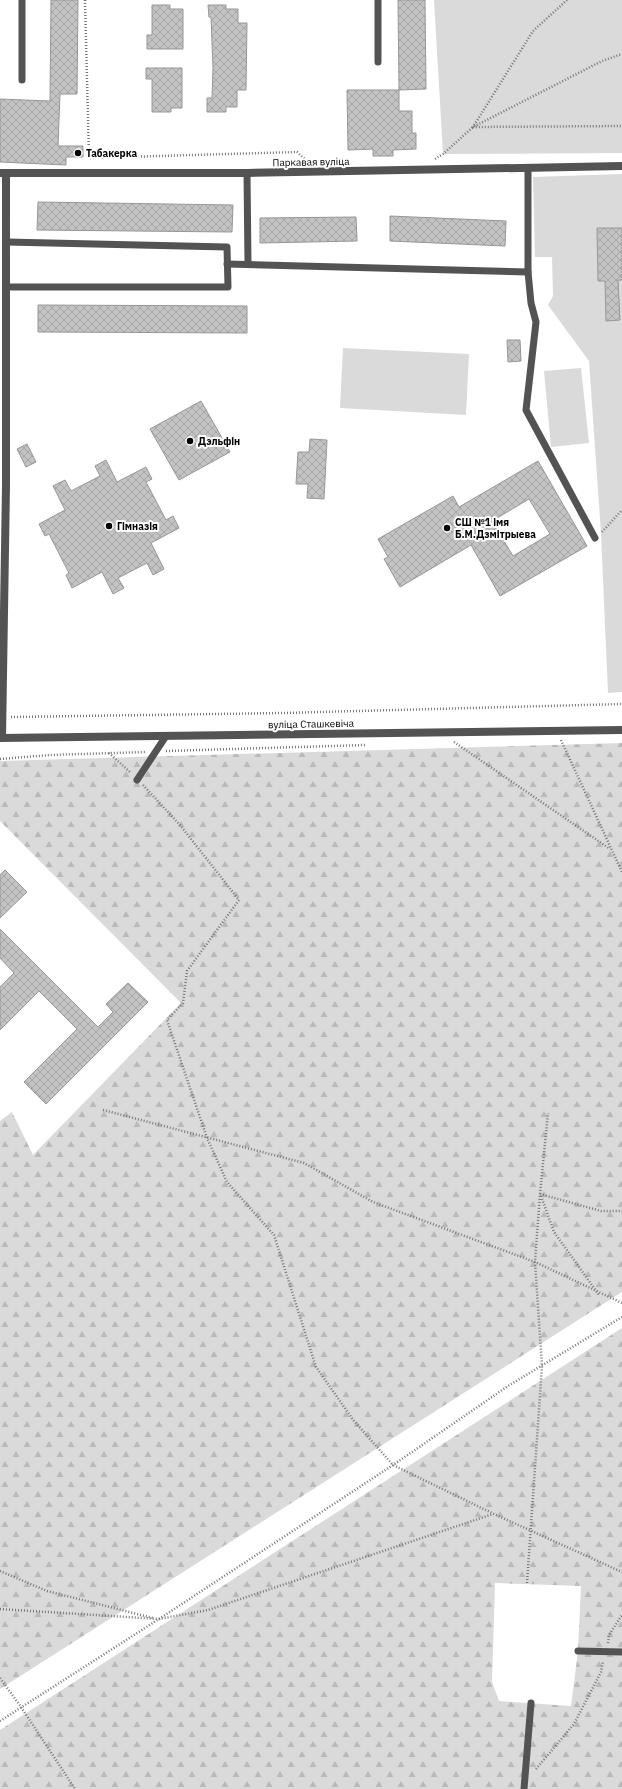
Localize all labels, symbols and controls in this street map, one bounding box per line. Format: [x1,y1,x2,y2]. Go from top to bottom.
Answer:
place label: Табакерка [86,147,137,160]
marker: Табакерка [73,148,83,158]
street label: Паркавая вуліца [272,155,350,169]
place label: Дэльфін [198,435,240,448]
marker: Дэльфін [185,436,195,446]
place label: СШ №1 імя Б.М.Дзмітрыева [455,516,536,541]
place label: Гімназія [117,520,158,533]
marker: Гімназія [104,521,114,531]
marker: СШ №1 імя Б.М.Дзмітрыева [442,523,452,533]
street label: вуліца Сташкевіча [268,717,355,731]

